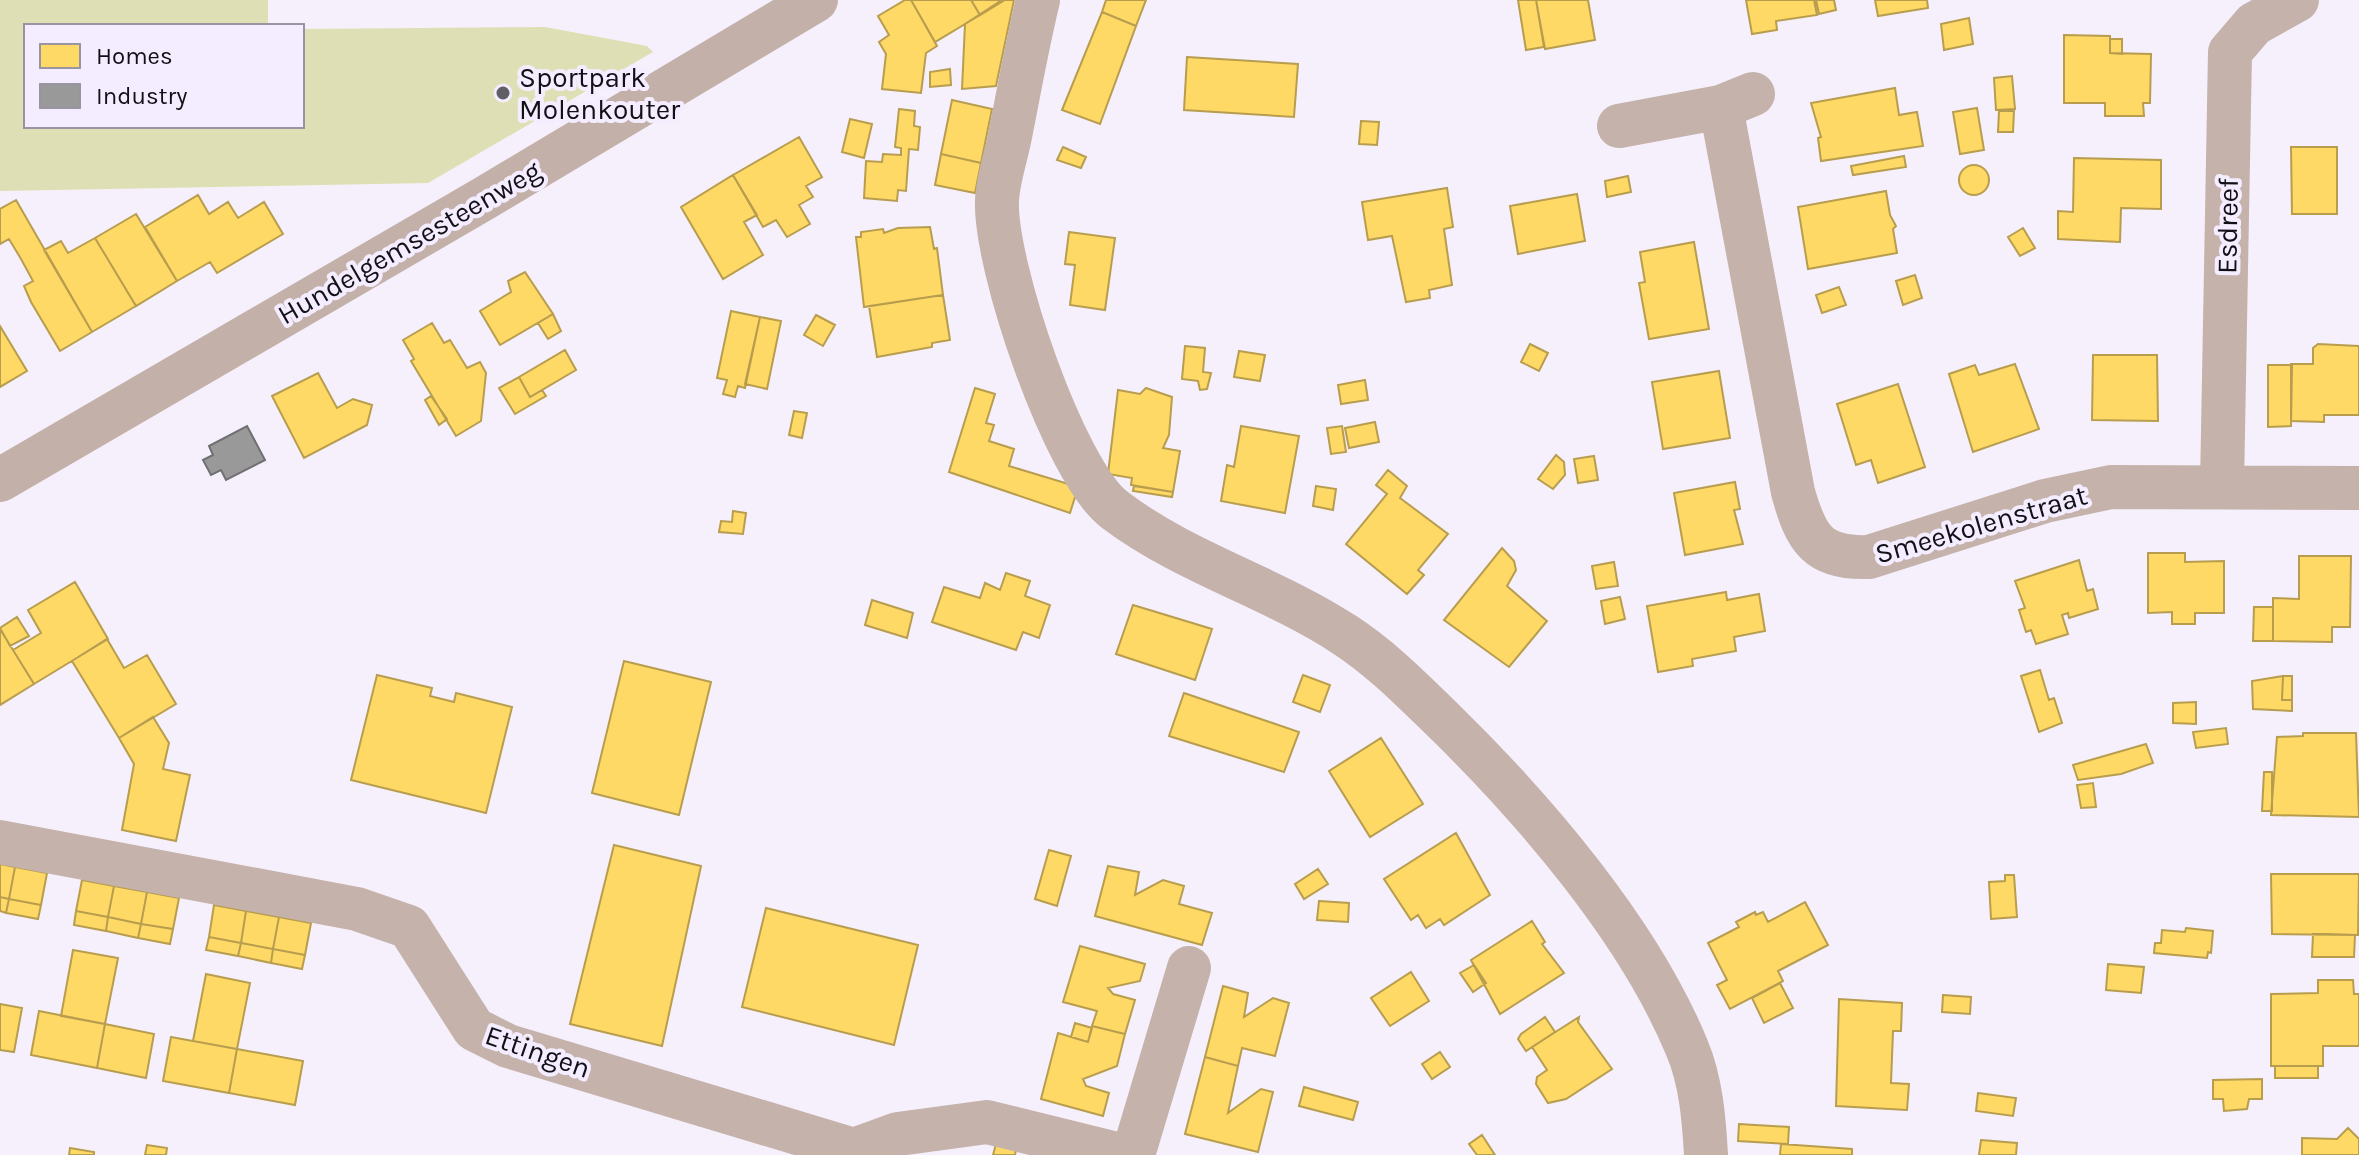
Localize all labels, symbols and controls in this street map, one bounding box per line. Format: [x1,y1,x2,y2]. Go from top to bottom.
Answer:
legend [24,24,304,128]
text: Homes [96,42,173,70]
place label: Sportpark Molenkouter [519,61,681,126]
text: Industry [96,82,187,110]
marker: Sportpark Molenkouter [494,84,512,102]
street label: Hundelgemsesteenweg [272,153,547,331]
street label: Esdreef [2210,178,2245,274]
street label: Smeekolenstraat [1871,478,2091,570]
street label: Ettingen [481,1018,595,1085]

